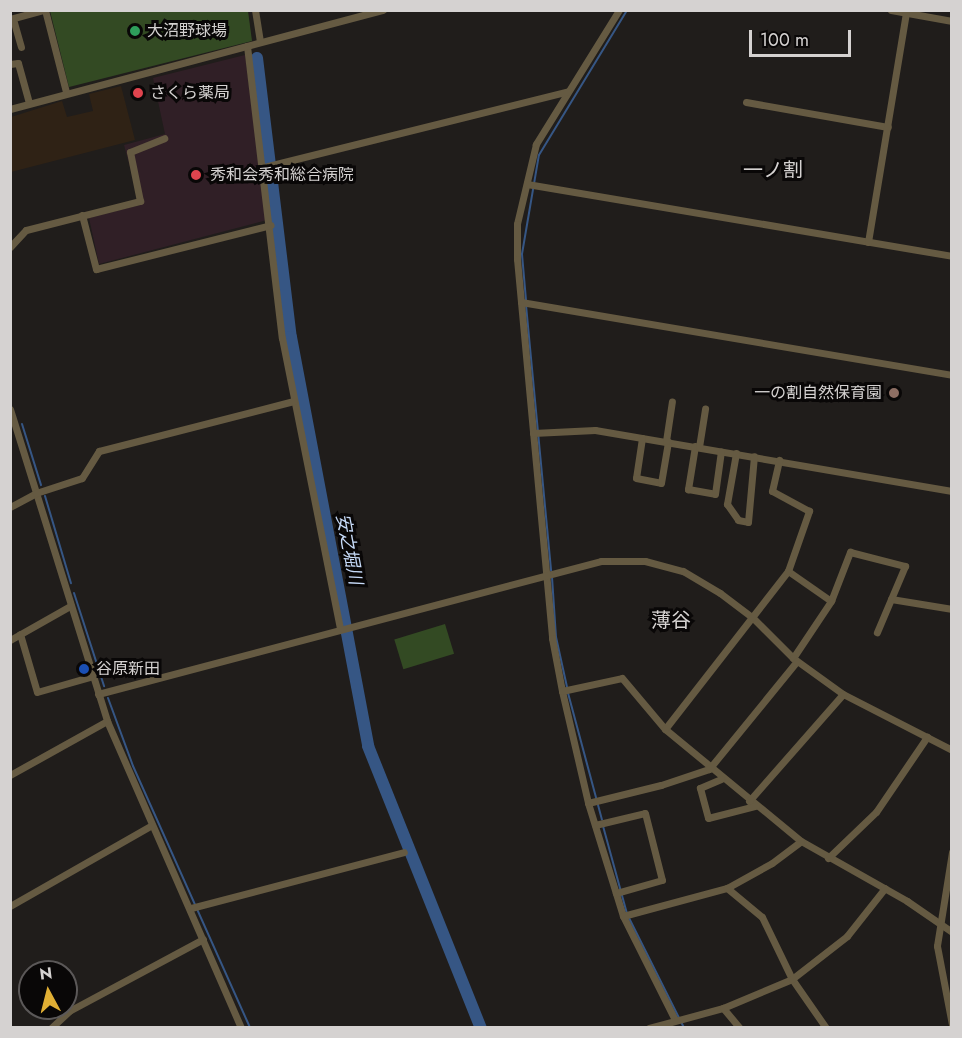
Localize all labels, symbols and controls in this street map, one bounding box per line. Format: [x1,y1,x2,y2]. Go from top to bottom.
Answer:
scale bar [752,18,854,56]
place label: 大沼野球場 [147,21,227,41]
marker: 大沼野球場 [128,24,142,38]
text: 100 m [760,27,809,53]
place label: さくら薬局 [150,83,230,103]
marker: さくら薬局 [131,86,145,100]
district label: 一ノ割 [743,158,803,182]
place label: 秀和会秀和総合病院 [210,165,354,185]
marker: 秀和会秀和総合病院 [187,166,205,184]
place label: 一の割自然保育園 [754,383,882,403]
marker: 一の割自然保育園 [887,386,901,400]
water label: 安之堀川 [332,512,366,586]
district label: 薄谷 [651,608,691,632]
place label: 谷原新田 [96,659,160,679]
marker: 谷原新田 [77,662,91,676]
north arrow [18,960,78,1020]
text: N [38,961,54,986]

